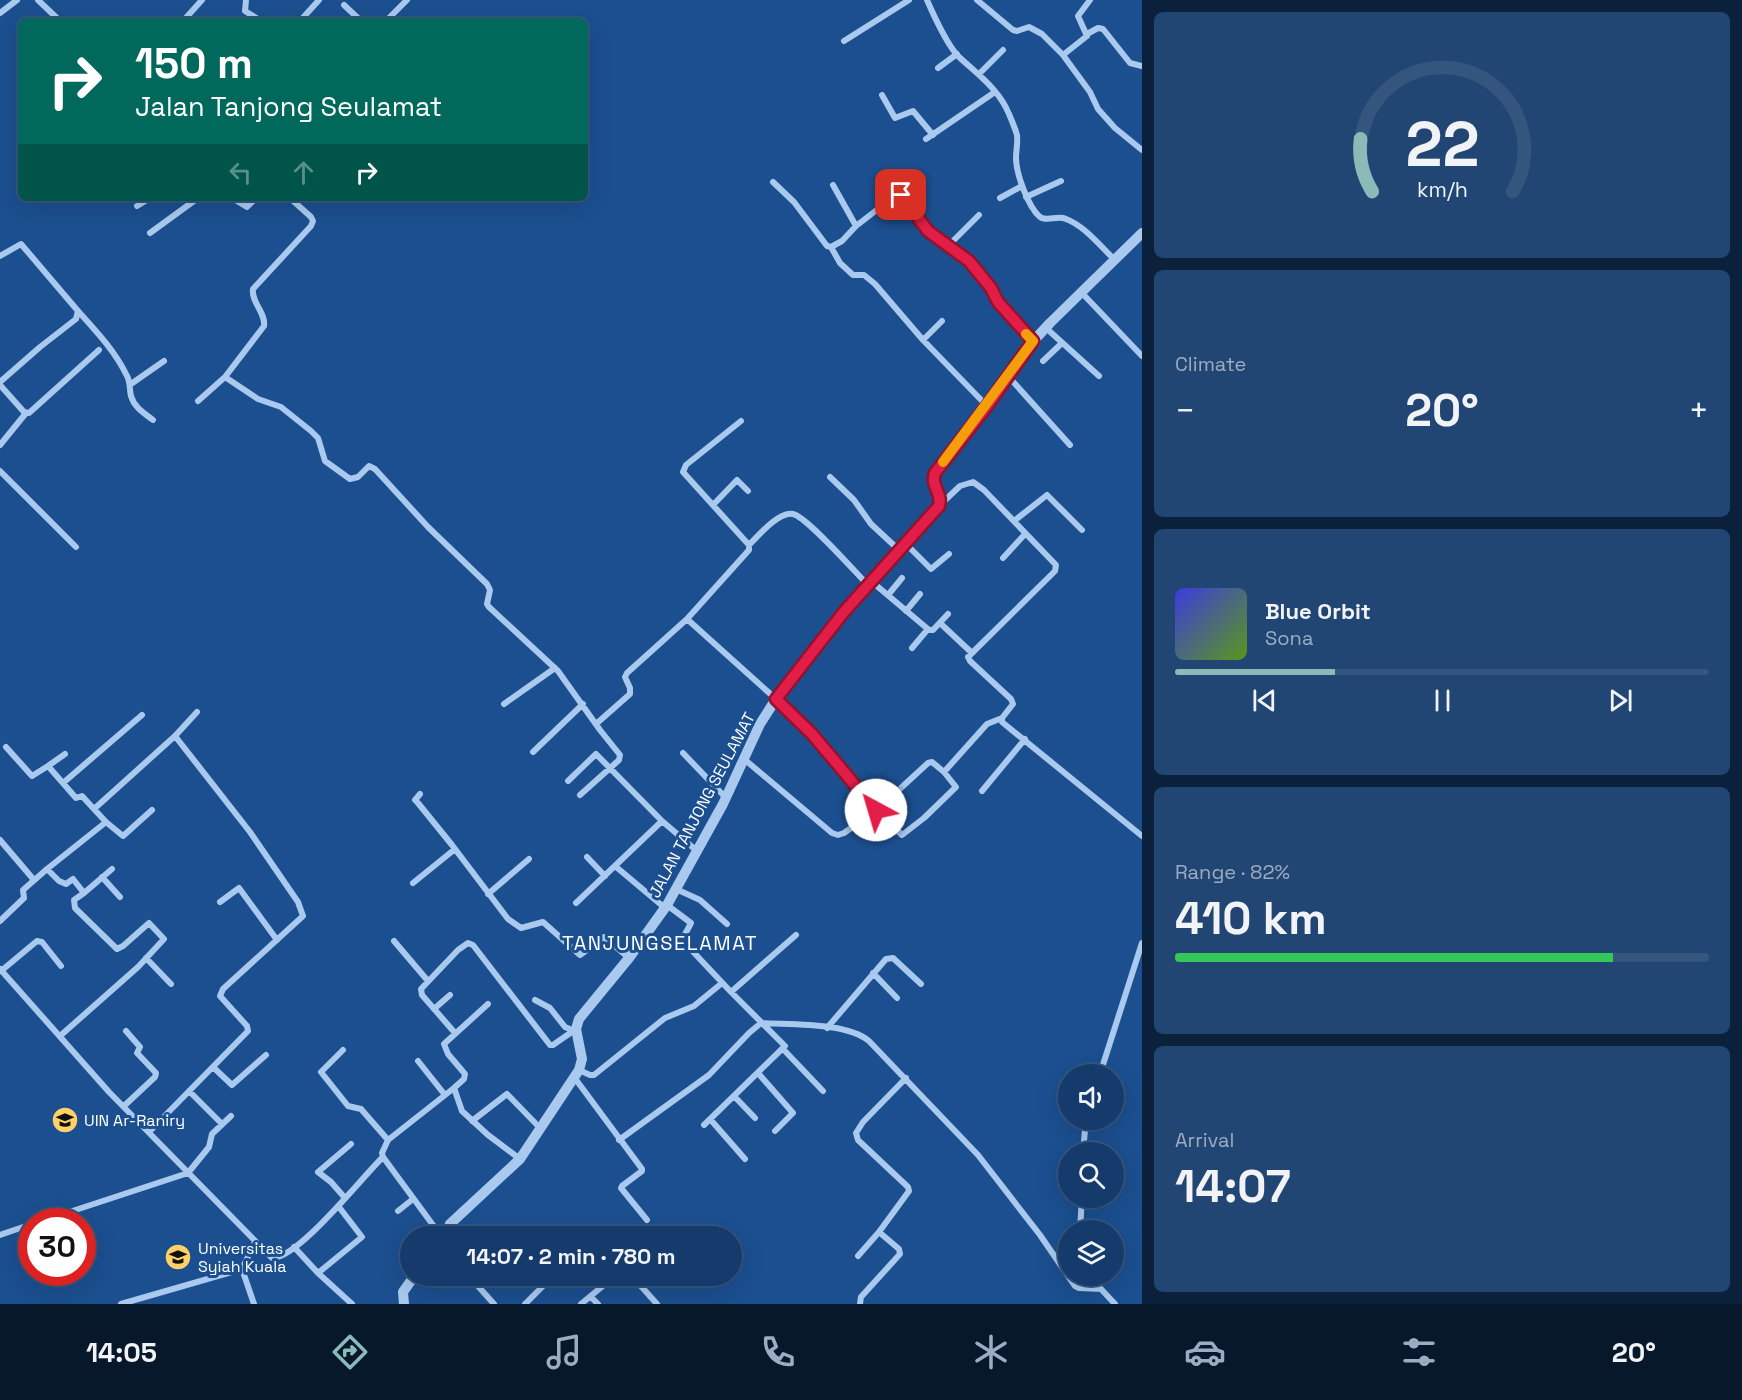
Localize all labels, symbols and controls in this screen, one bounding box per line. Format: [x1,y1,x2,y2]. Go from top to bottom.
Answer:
text: 150 m [135,37,253,90]
icon: right [36,42,114,120]
text: Jalan Tanjong Seulamat [135,89,442,124]
text: 22 [1405,105,1479,184]
icon: left [224,156,257,189]
icon: ahead [287,156,320,189]
icon: right [350,156,383,189]
pin [875,169,926,220]
text: km/h [1416,177,1468,204]
icon: arrive [884,178,917,211]
text: Climate [1175,351,1246,377]
text: 20° [1405,382,1479,439]
text: − [1175,390,1195,432]
text: + [1689,390,1709,432]
text: Blue Orbit [1265,597,1371,625]
text: Sona [1265,625,1313,651]
icon: previous [1248,684,1281,717]
icon: pause [1426,684,1459,717]
icon: next [1604,684,1637,717]
street label: JALAN TANJONG SEULAMAT [644,709,760,901]
position arrow [844,778,908,842]
text: Range · 82% [1175,859,1290,885]
text: 410 km [1175,890,1327,947]
district label: TANJUNGSELAMAT [562,930,758,956]
map controls [1058,1064,1124,1286]
button: sound [1058,1064,1124,1130]
school or university icon: UIN Ar-Raniry [50,1105,80,1135]
place label: UIN Ar-Raniry [84,1110,185,1131]
text: Arrival [1175,1127,1234,1153]
button: search [1058,1142,1124,1208]
text: 14:07 [1175,1158,1291,1215]
speed limit sign: 30 [18,1208,96,1286]
button: layers [1058,1220,1124,1286]
place label: Universitas Syiah Kuala [198,1238,286,1277]
school or university icon: Universitas Syiah Kuala [163,1242,193,1272]
text: 14:07 · 2 min · 780 m [466,1242,676,1270]
icon: directions [329,1331,371,1373]
icon: music [543,1331,585,1373]
icon: phone [757,1331,799,1373]
icon: climate [970,1331,1012,1373]
icon: car [1184,1331,1226,1373]
icon: filters [1398,1331,1440,1373]
text: 14:05 [86,1335,157,1370]
text: 20° [1612,1335,1656,1370]

